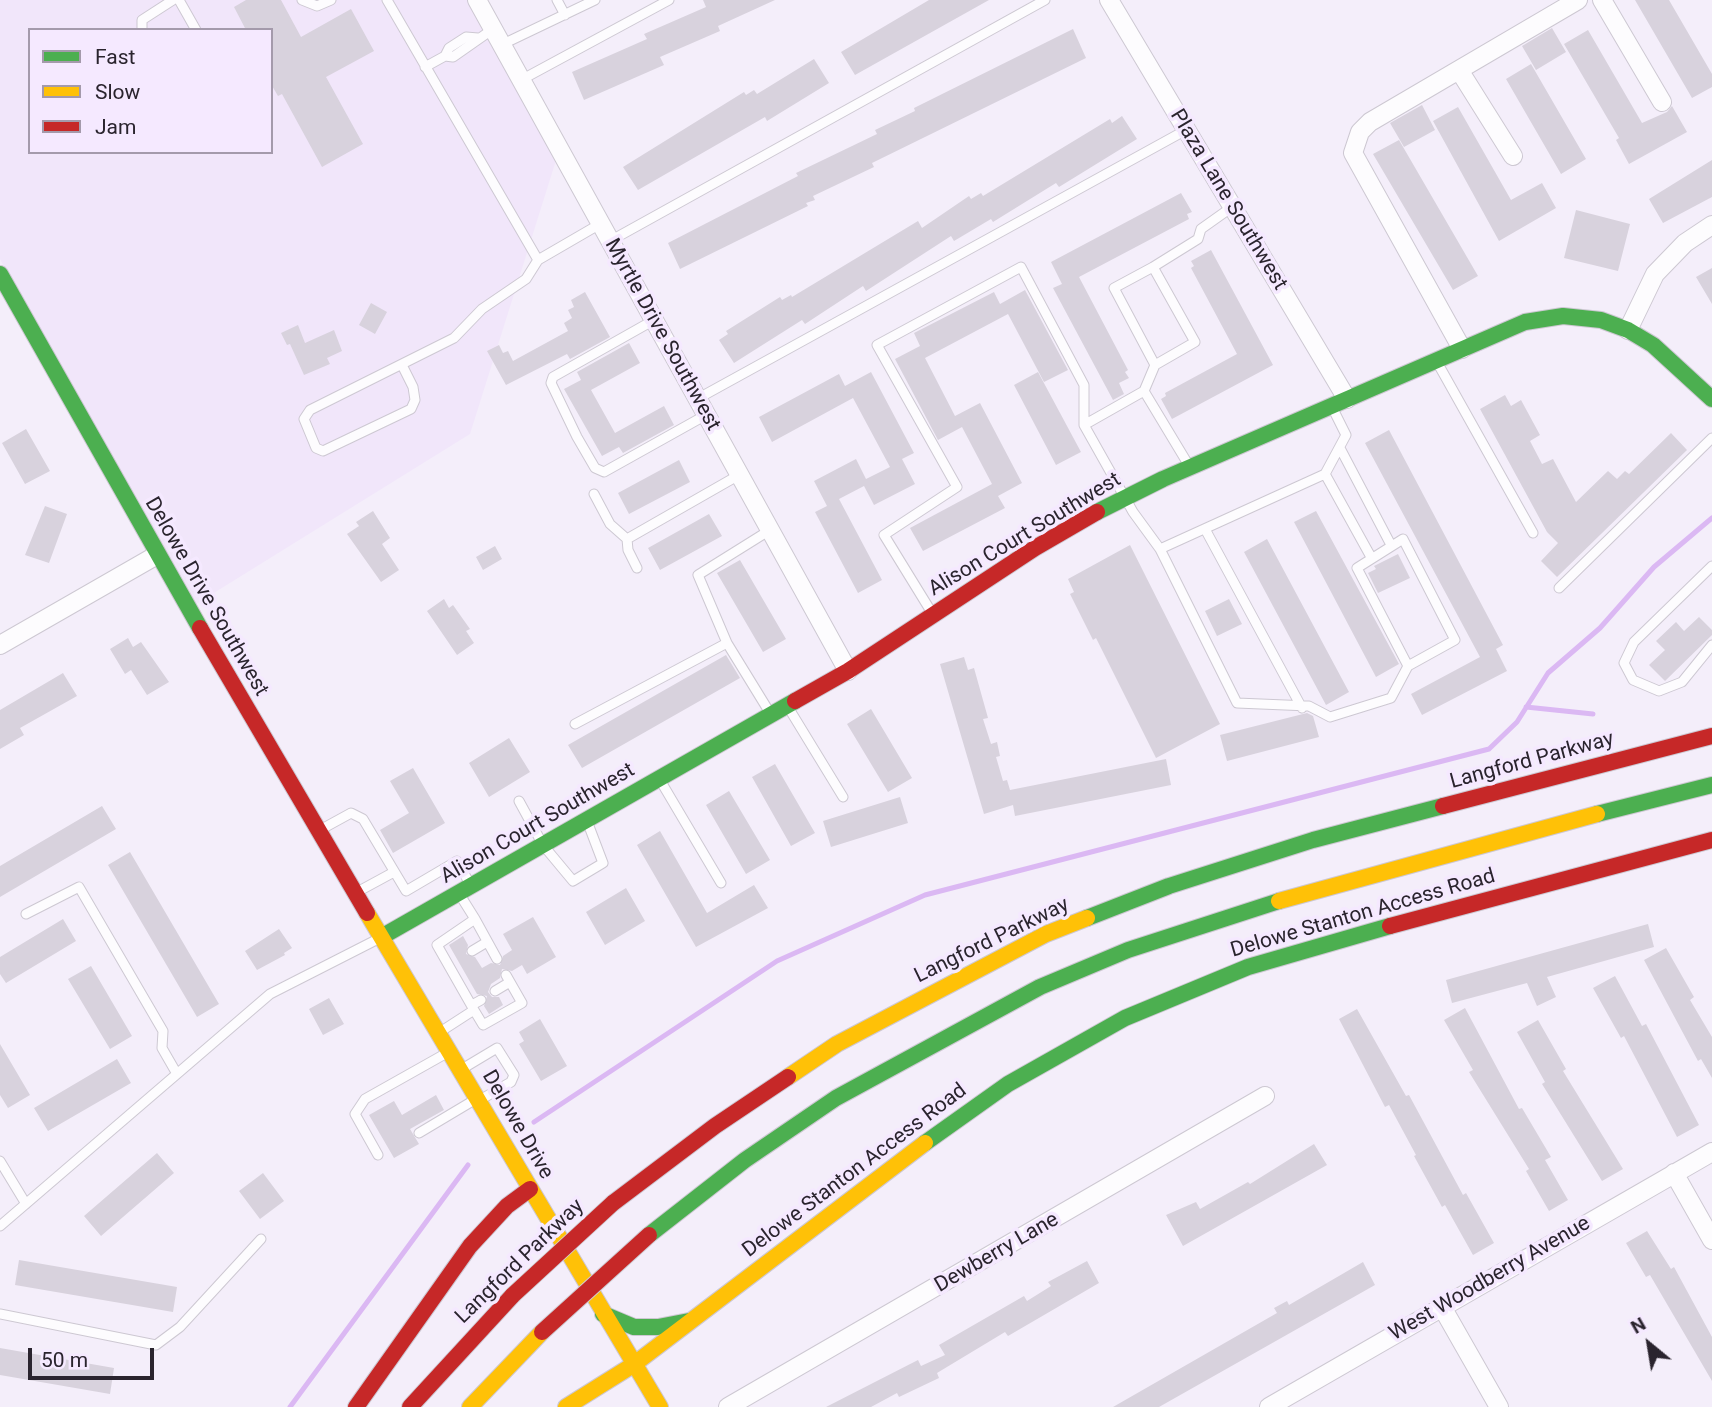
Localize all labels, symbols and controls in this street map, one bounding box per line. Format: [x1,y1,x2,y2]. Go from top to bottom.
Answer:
legend [28,28,273,154]
text: Fast [95,45,135,69]
text: Slow [95,80,140,104]
street label: Plaza Lane Southwest [1164,105,1292,295]
text: Jam [95,115,136,139]
street label: Myrtle Drive Southwest [599,235,725,435]
street label: Alison Court Southwest [924,468,1126,602]
street label: Delowe Drive Southwest [139,493,273,701]
street label: Langford Parkway [1447,727,1617,795]
street label: Alison Court Southwest [437,758,639,890]
street label: Delowe Stanton Access Road [1228,864,1498,964]
street label: Langford Parkway [911,893,1073,989]
street label: Delowe Drive [476,1066,558,1184]
street label: Delowe Stanton Access Road [738,1079,972,1263]
street label: Langford Parkway [451,1194,589,1330]
street label: Dewberry Lane [931,1207,1063,1299]
street label: West Woodberry Avenue [1385,1211,1595,1347]
north arrow [1614,1309,1684,1379]
text: N [1627,1312,1650,1339]
scale bar [32,1334,158,1378]
text: 50 m [41,1348,88,1372]

